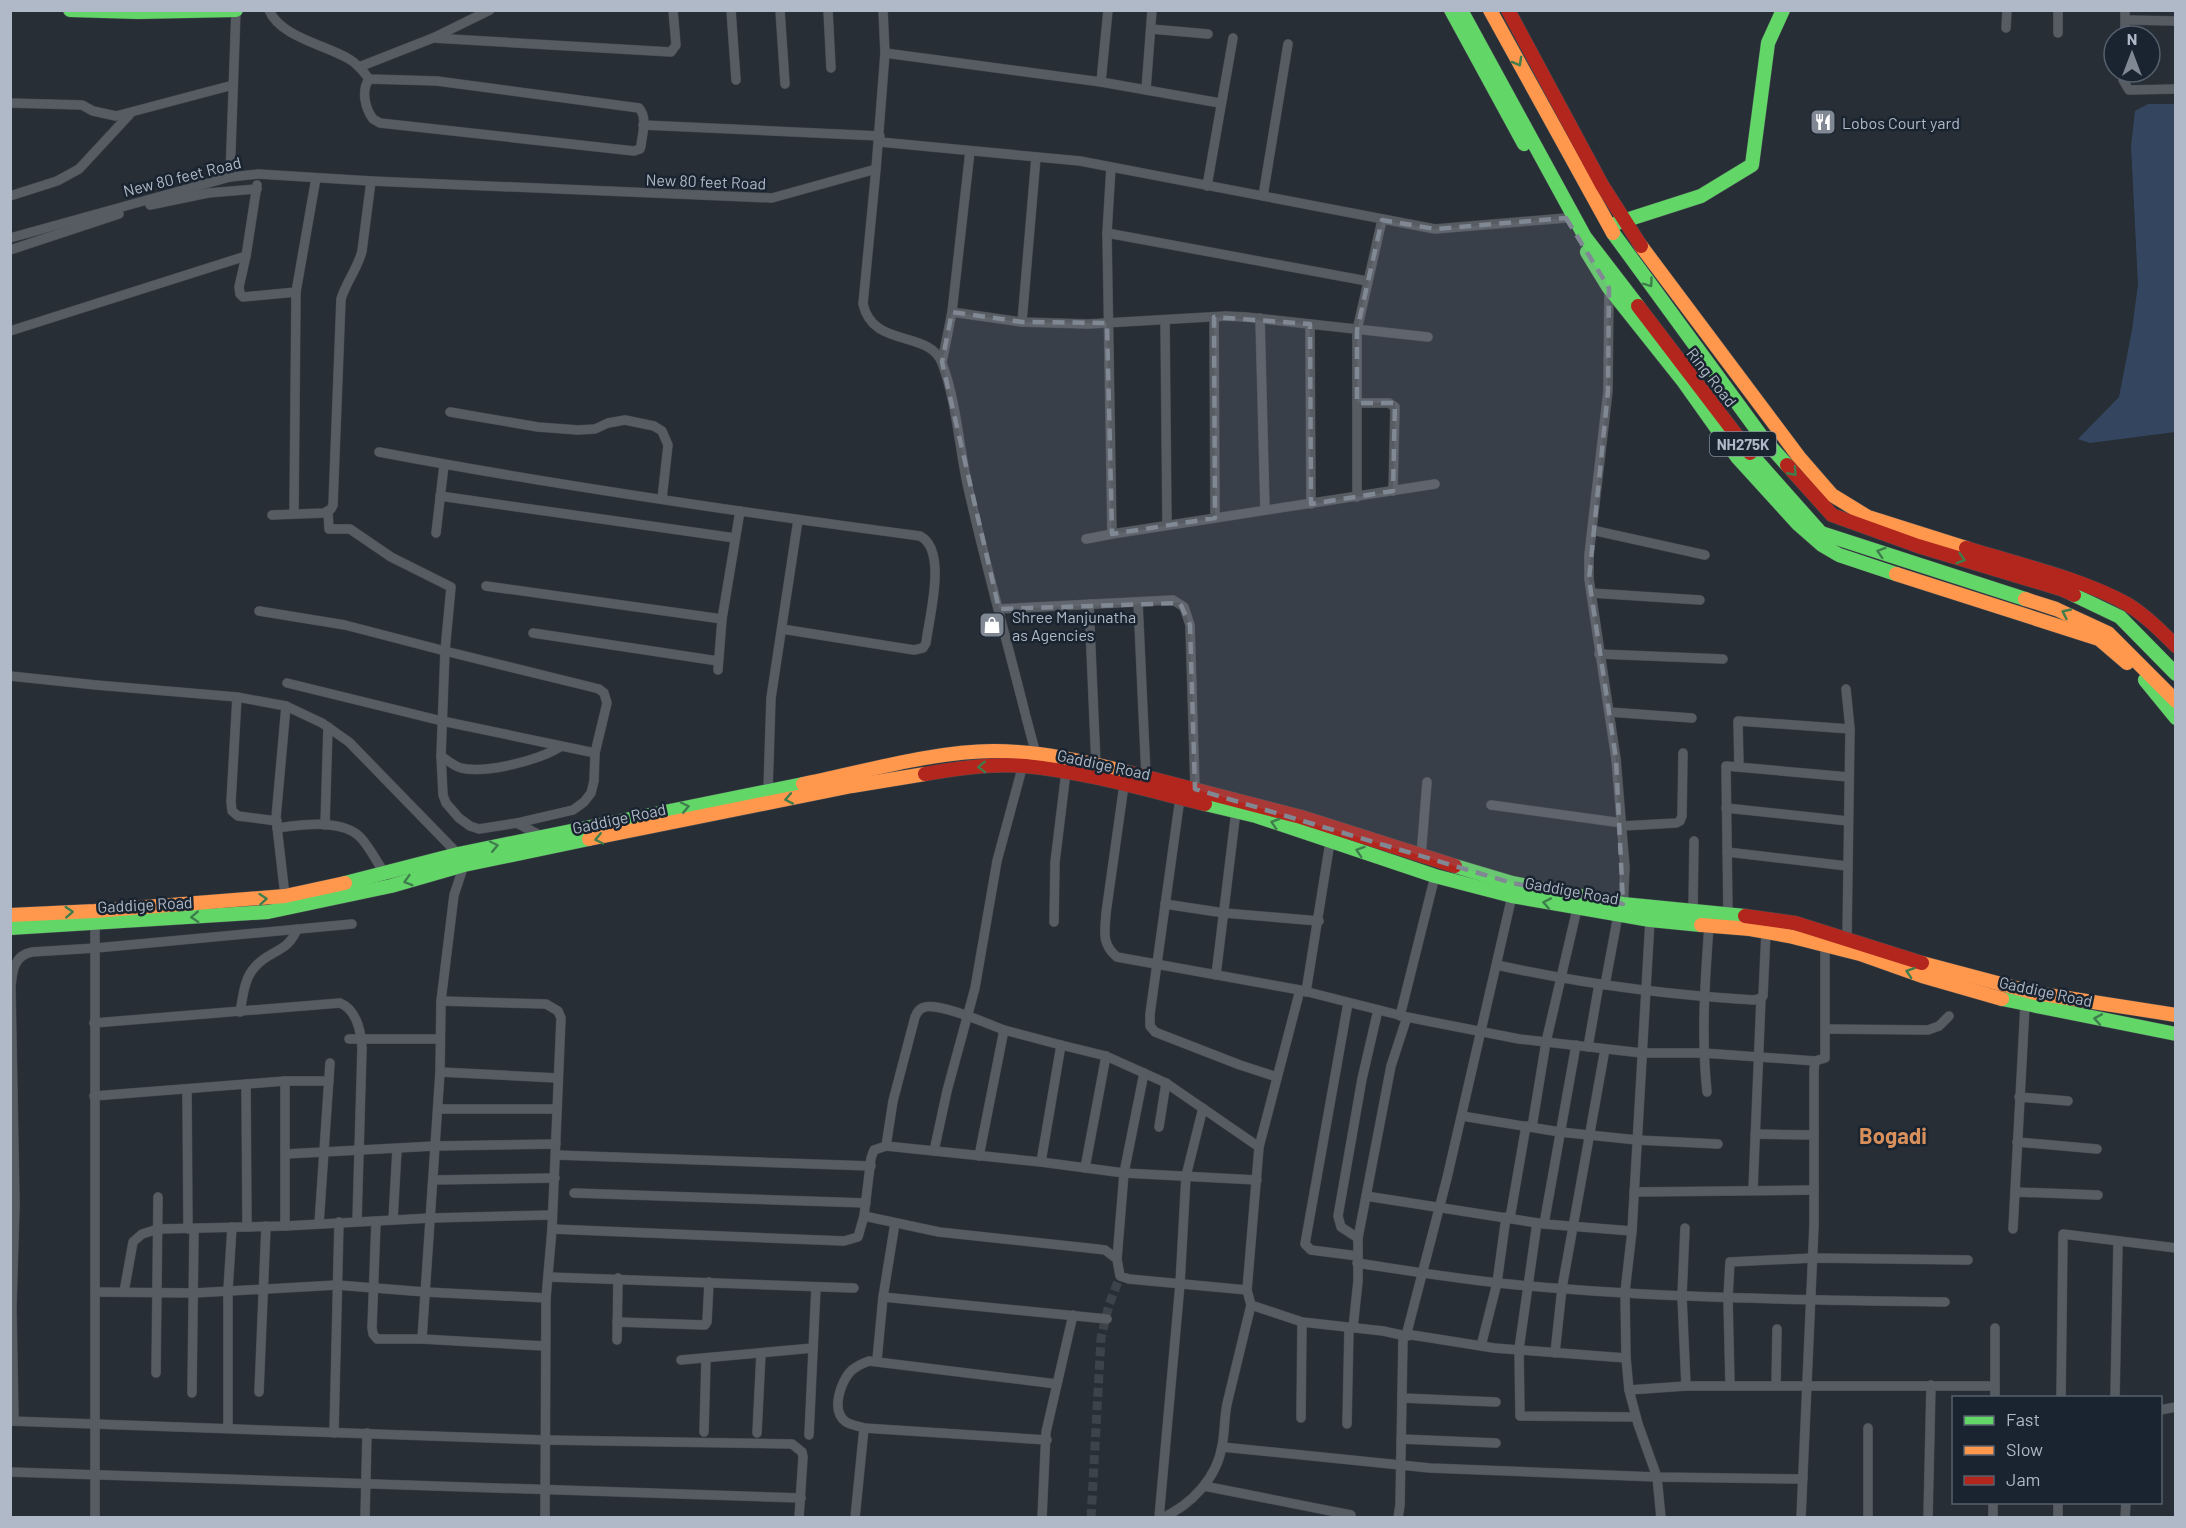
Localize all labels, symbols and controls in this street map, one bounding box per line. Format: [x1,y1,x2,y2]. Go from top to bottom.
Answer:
north arrow [2102,24,2162,84]
text: N [2127,29,2137,48]
one-way arrow [1511,56,1522,66]
restaurant icon: Lobos Court yard [1808,107,1838,137]
place label: Lobos Court yard [1842,113,1960,132]
street label: New 80 feet Road [121,152,243,200]
street label: New 80 feet Road [645,169,767,193]
one-way arrow [1642,277,1653,288]
street label: Ring Road [1683,344,1741,410]
road number: NH275K [1710,432,1776,456]
one-way arrow [1786,465,1797,476]
one-way arrow [1876,547,1887,559]
one-way arrow [1955,552,1966,564]
place label: Shree Manjunatha as Agencies [1012,607,1136,644]
one-way arrow [2061,608,2072,620]
shop icon: Shree Manjunatha as Agencies [977,610,1007,640]
street label: Gaddige Road [1056,745,1152,783]
one-way arrow [977,760,986,773]
one-way arrow [785,792,795,805]
street label: Gaddige Road [571,799,667,837]
one-way arrow [680,801,690,814]
one-way arrow [1270,817,1281,830]
one-way arrow [594,832,604,845]
one-way arrow [489,840,499,853]
one-way arrow [1355,846,1366,858]
street label: Gaddige Road [1524,872,1620,908]
one-way arrow [403,874,414,886]
street label: Gaddige Road [97,892,193,916]
one-way arrow [259,893,268,906]
one-way arrow [1543,897,1553,910]
one-way arrow [64,906,73,919]
one-way arrow [191,911,200,924]
one-way arrow [1905,966,1916,979]
street label: Gaddige Road [1998,972,2094,1010]
one-way arrow [2094,1014,2103,1026]
district label: Bogadi [1859,1122,1927,1148]
legend [1952,1396,2162,1504]
text: Fast [2006,1408,2040,1430]
text: Slow [2006,1438,2043,1460]
text: Jam [2006,1468,2040,1490]

